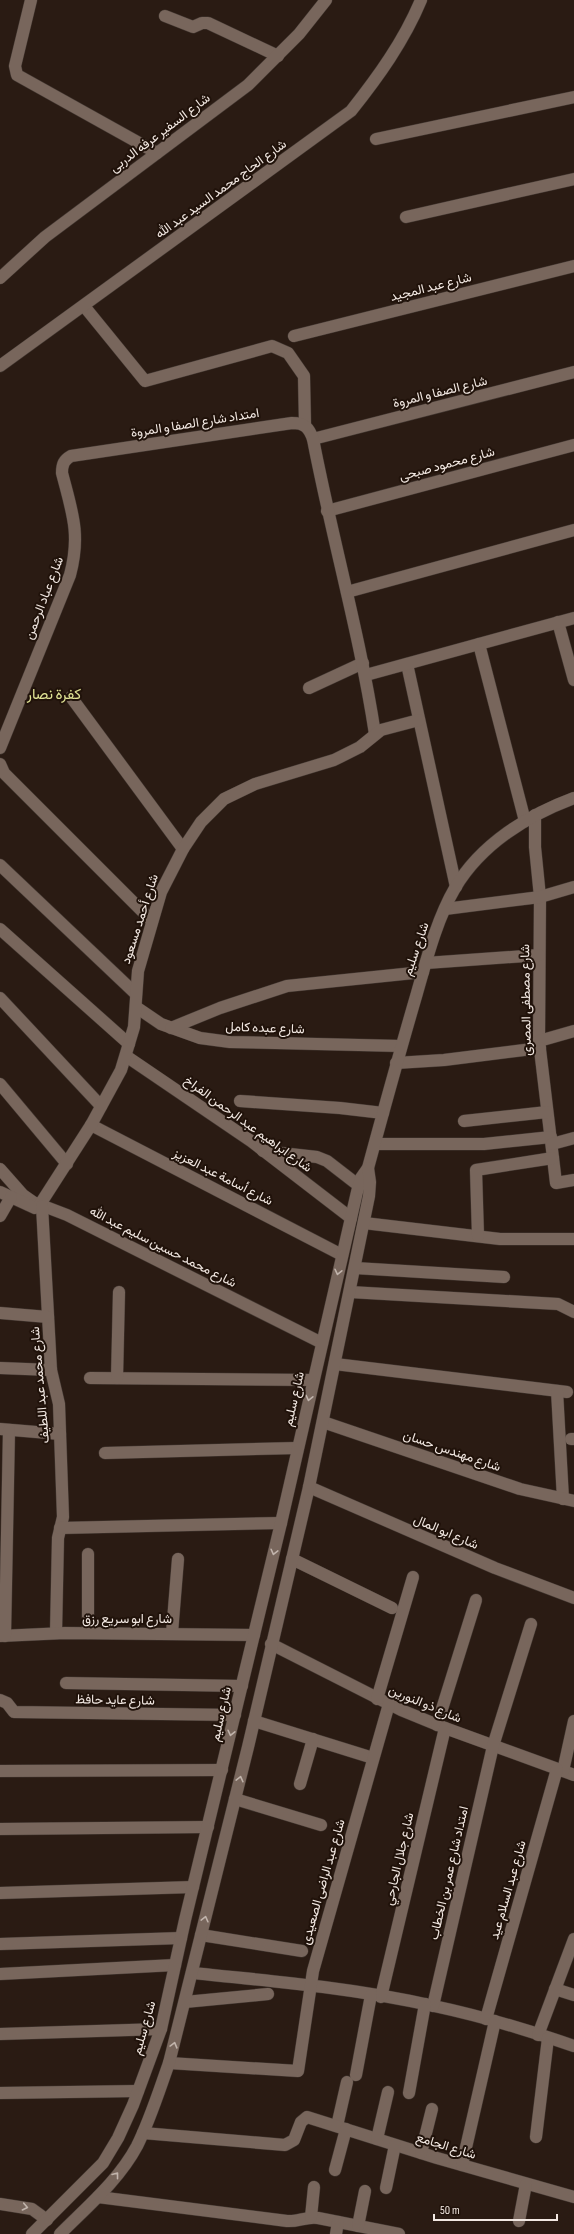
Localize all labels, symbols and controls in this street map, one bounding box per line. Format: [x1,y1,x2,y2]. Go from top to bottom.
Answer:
street label: شارع السفير عرفه الدربى [107,90,214,177]
street label: شارع الحاج محمد السيد عبد الله [152,136,290,243]
street label: شارع عبد المجيد [389,269,474,306]
street label: شارع الصفا و المروة [391,373,489,412]
street label: امتداد شارع الصفا و المروة [130,405,260,442]
street label: شارع محمود صبحى [397,444,497,485]
street label: شارع عباد الرحمن [21,554,68,642]
district label: كفرة نصار [26,685,82,704]
street label: شارع أحمد مسعود [118,872,163,966]
street label: شارع سليم [399,920,434,978]
street label: شارع مصطفى المصرى [517,944,536,1056]
street label: شارع عبده كامل [225,1019,305,1038]
street label: شارع ابراهيم عبد الرحمن الفراخ [180,1072,315,1177]
street label: شارع أسامة عبد العزيز [169,1145,275,1210]
street label: شارع محمد حسين سليم عبد الله [86,1203,239,1292]
one-way arrow [335,1268,343,1275]
street label: شارع محمد عبد اللطيف [27,1326,54,1444]
street label: شارع سليم [280,1370,309,1428]
one-way arrow [305,1395,313,1401]
street label: شارع مهندس حسان [401,1427,503,1476]
street label: شارع ابو المال [411,1511,481,1554]
one-way arrow [270,1549,278,1555]
street label: شارع ابو سريع رزق [82,1611,172,1628]
street label: شارع ذو النورين [386,1681,464,1727]
street label: شارع سليم [207,1685,236,1743]
street label: شارع عايد حافظ [75,1691,155,1710]
one-way arrow [228,1730,236,1736]
one-way arrow [236,1776,244,1782]
street label: امتداد شارع عمر بن الخطاب [426,1805,473,1942]
street label: شارع جلال الجارحي [381,1811,419,1907]
street label: شارع عبد الراضى الصعيدى [297,1817,350,1947]
street label: شارع عبد السلام عيد [486,1839,531,1942]
one-way arrow [201,1915,209,1922]
street label: شارع سليم [129,1999,160,2057]
one-way arrow [169,2041,178,2048]
street label: شارع الجامع [414,2129,478,2164]
one-way arrow [111,2173,118,2180]
scale bar [434,2196,557,2222]
one-way arrow [22,2203,28,2211]
text: 50 m [440,2203,460,2218]

